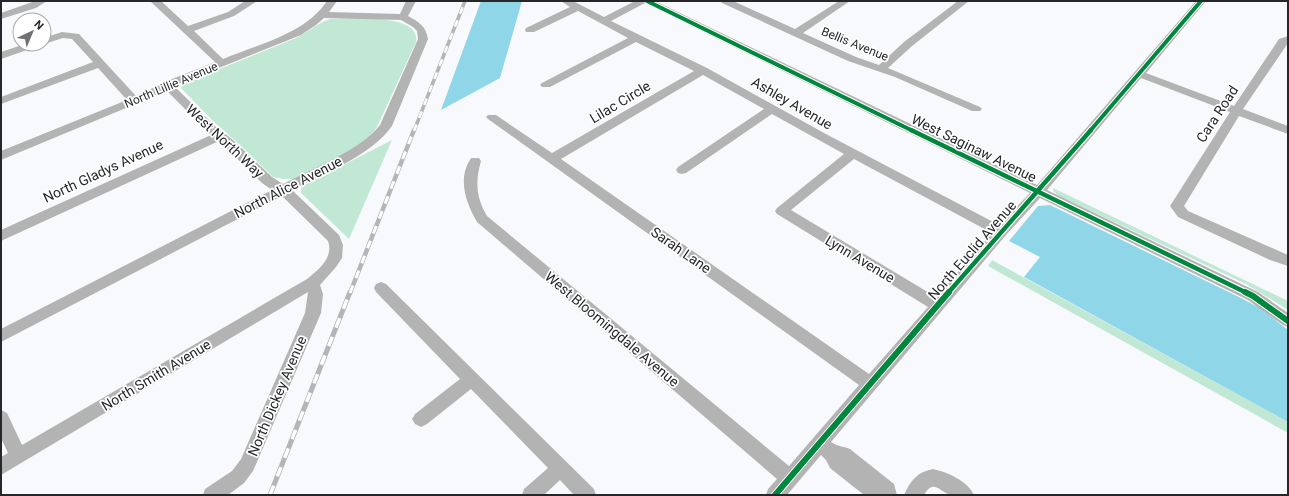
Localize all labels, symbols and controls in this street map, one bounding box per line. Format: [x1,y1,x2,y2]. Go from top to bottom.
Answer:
north arrow [12,12,52,52]
text: N [31,18,46,33]
street label: Bellis Avenue [819,24,891,64]
street label: North Lillie Avenue [122,59,220,111]
street label: Ashley Avenue [749,73,835,133]
street label: Lilac Circle [587,78,653,126]
street label: Cara Road [1193,83,1241,145]
street label: West North Way [183,101,267,181]
street label: West Saginaw Avenue [909,111,1039,185]
street label: North Gladys Avenue [41,136,165,206]
street label: North Alice Avenue [231,153,345,221]
street label: North Euclid Avenue [925,197,1019,303]
street label: Sarah Lane [648,224,714,276]
street label: Lynn Avenue [822,232,898,286]
street label: West Bloomingdale Avenue [542,268,682,390]
street label: North Dickey Avenue [244,334,310,458]
street label: North Smith Avenue [99,336,213,414]

